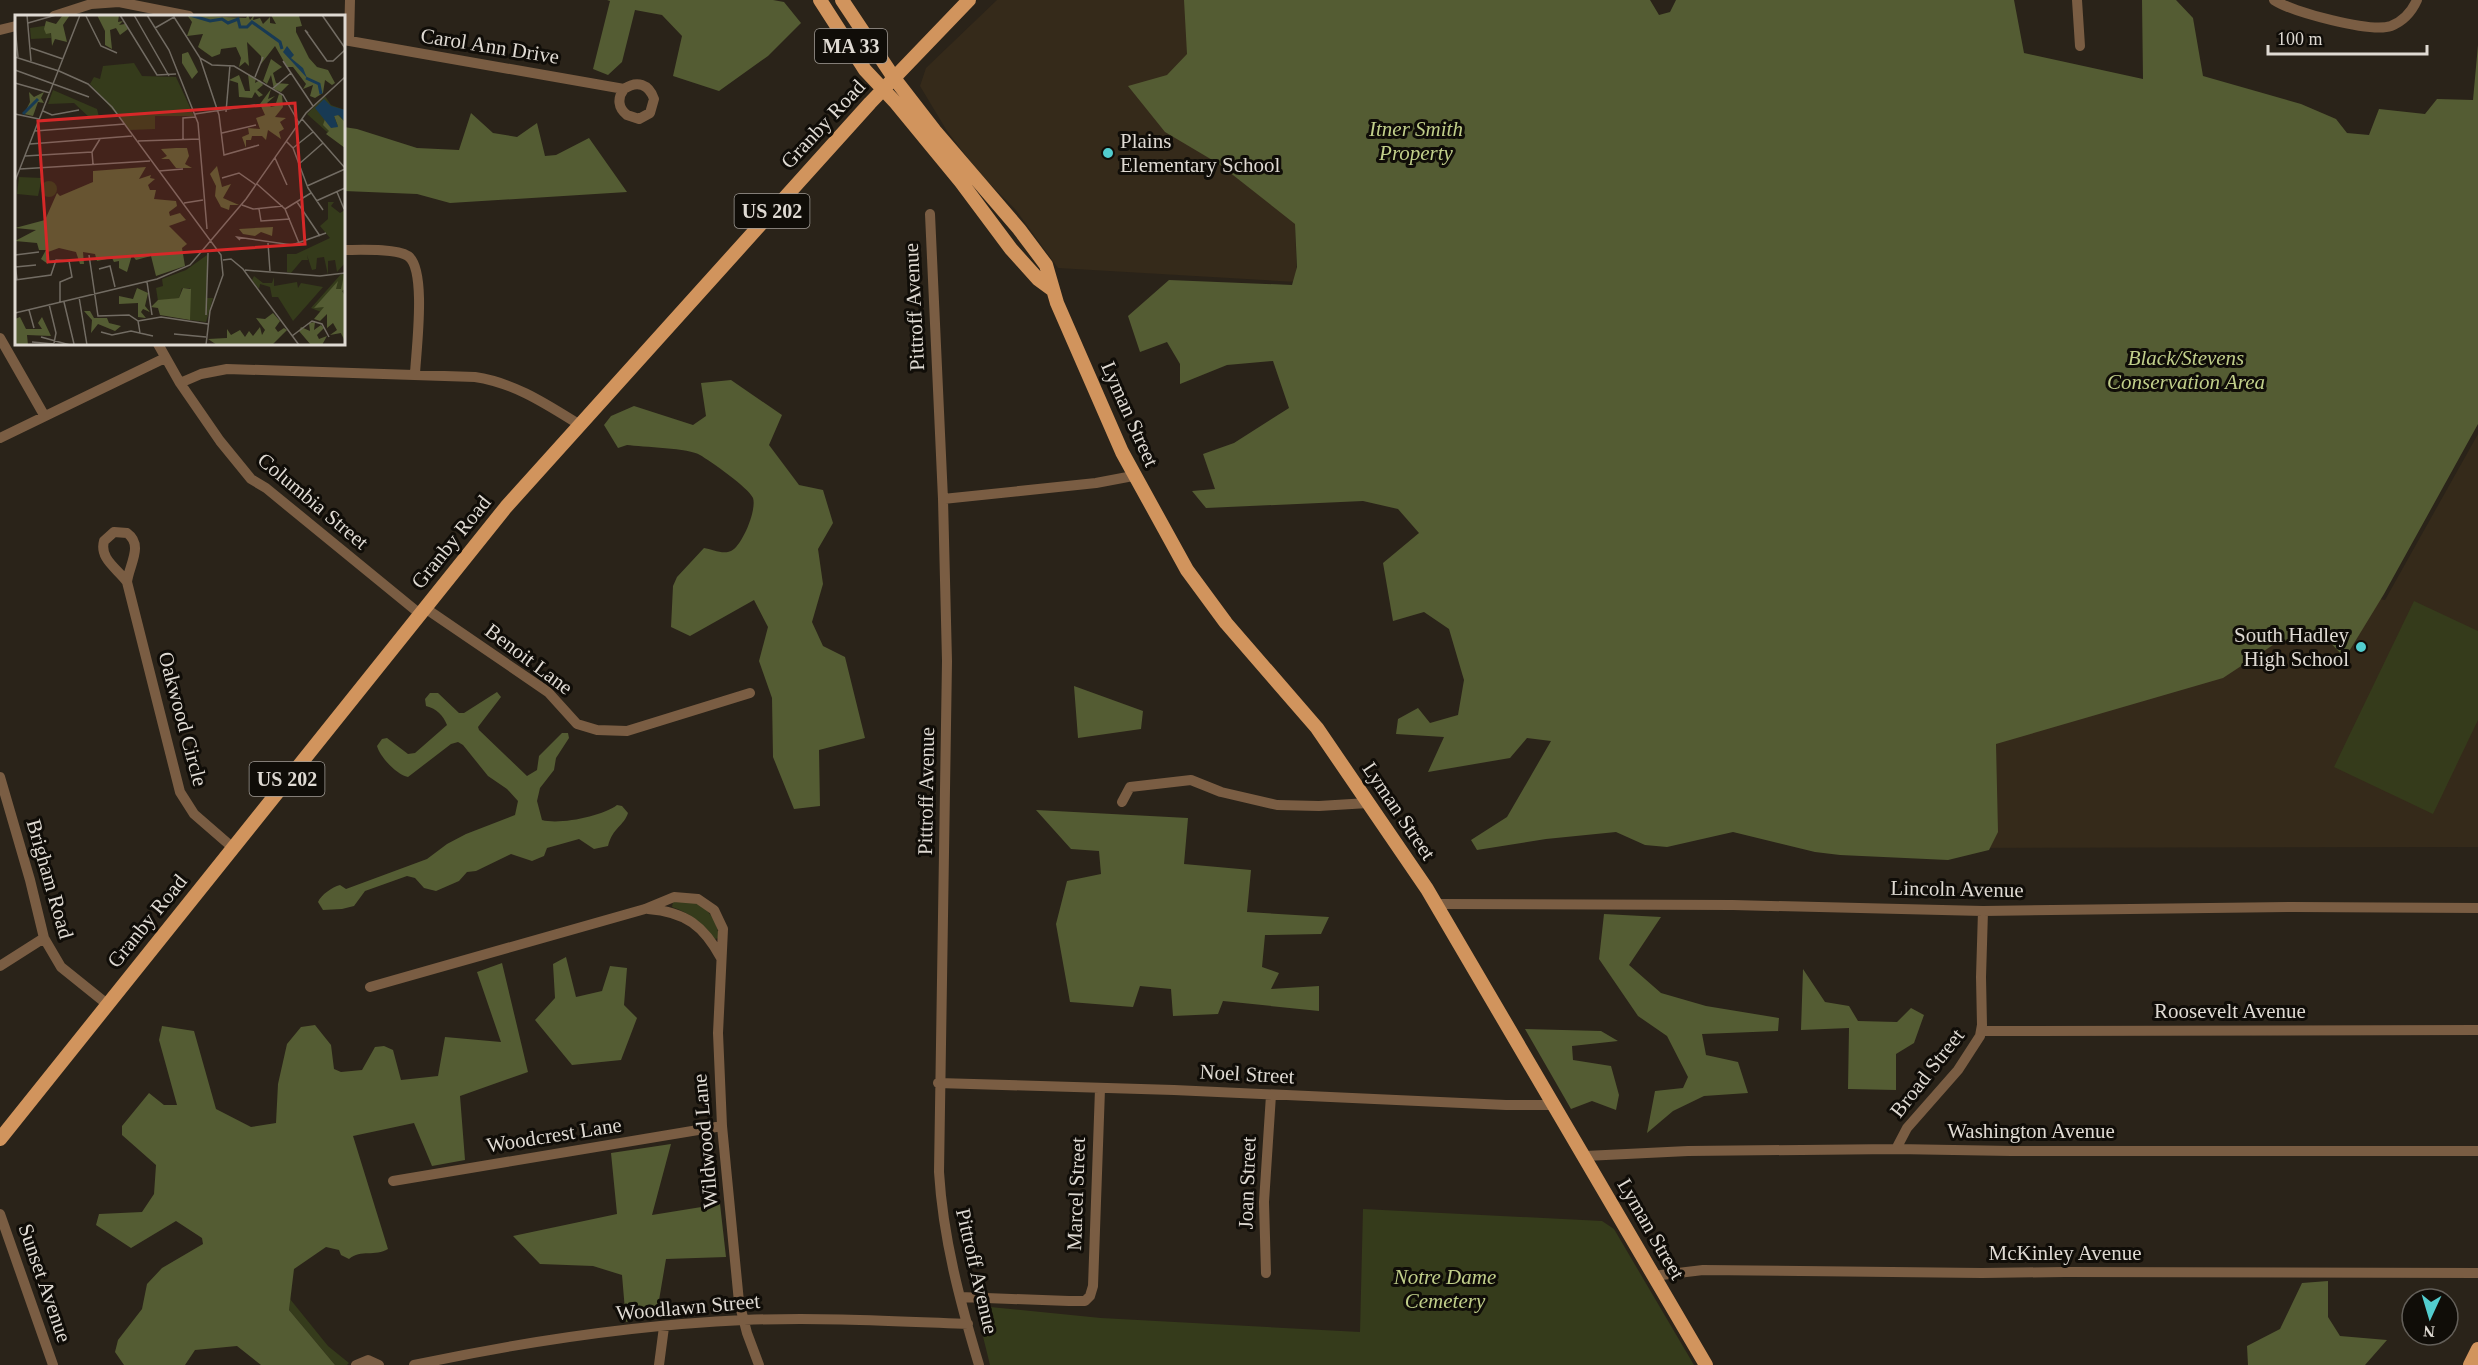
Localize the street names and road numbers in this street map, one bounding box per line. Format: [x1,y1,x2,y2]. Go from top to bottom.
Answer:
street label: Carol Ann Drive [419,23,561,69]
road number: MA 33 [815,29,887,63]
street label: Granby Road [776,74,870,173]
road number: US 202 [734,194,810,228]
street label: Pittroff Avenue [899,242,929,372]
street label: Lyman Street [1096,358,1164,470]
street label: Columbia Street [253,448,373,554]
street label: Granby Road [406,490,496,593]
street label: Benoit Lane [481,618,577,700]
street label: Oakwood Circle [154,649,212,789]
street label: Pittroff Avenue [913,727,939,855]
street label: Lyman Street [1358,758,1441,865]
road number: US 202 [250,762,324,796]
street label: Brigham Road [22,817,79,942]
street label: Granby Road [102,869,192,972]
street label: Lincoln Avenue [1890,876,2024,902]
street label: Roosevelt Avenue [2154,999,2306,1023]
street label: Broad Street [1885,1024,1969,1122]
street label: Noel Street [1199,1060,1295,1088]
street label: Wildwood Lane [687,1073,723,1209]
street label: Woodcrest Lane [485,1112,623,1158]
street label: Washington Avenue [1947,1119,2115,1143]
street label: Joan Street [1233,1136,1261,1230]
street label: Marcel Street [1062,1137,1090,1251]
street label: Lyman Street [1612,1174,1690,1284]
street label: Pittroff Avenue [951,1206,1003,1336]
street label: Sunset Avenue [13,1221,77,1345]
street label: McKinley Avenue [1989,1241,2142,1265]
street label: Woodlawn Street [615,1289,761,1325]

